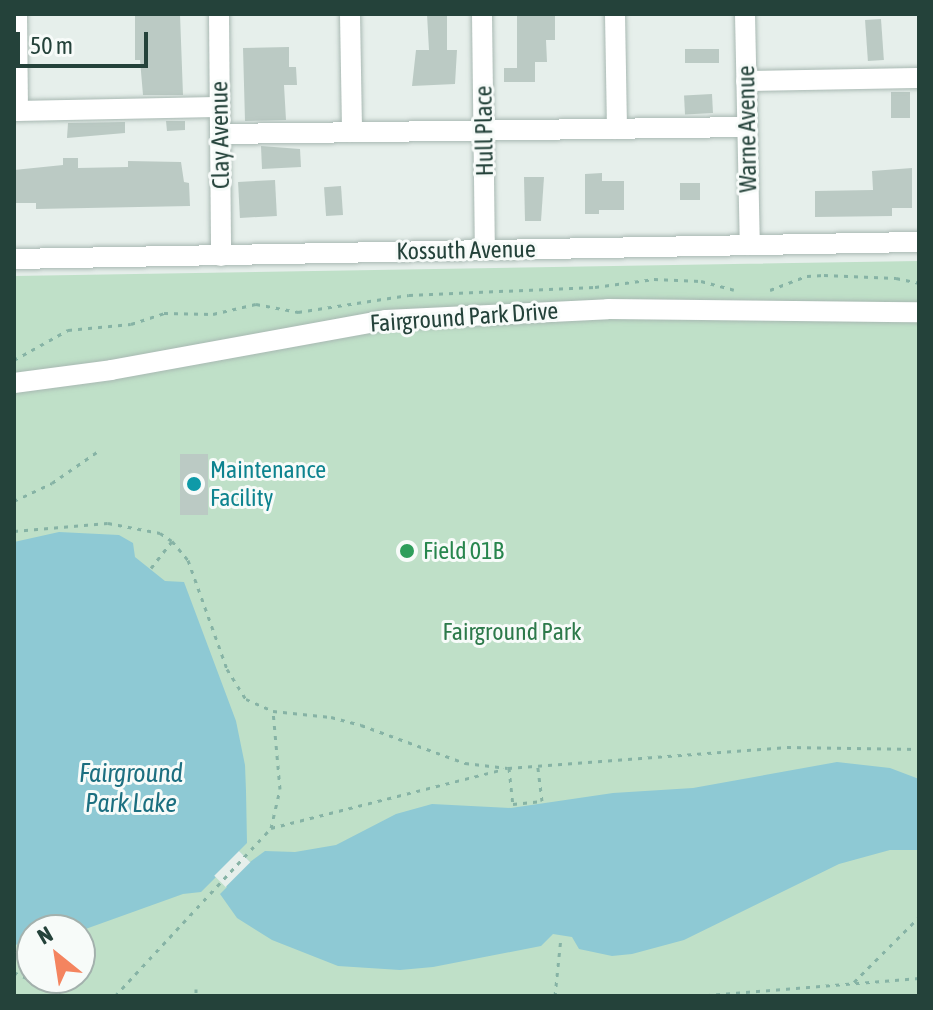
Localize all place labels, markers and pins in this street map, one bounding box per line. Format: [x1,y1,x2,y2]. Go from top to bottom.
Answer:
place label: Maintenance Facility [210,456,326,512]
marker: Maintenance Facility [185,475,203,493]
place label: Field 01B [423,537,504,565]
marker: Field 01B [398,542,416,560]

